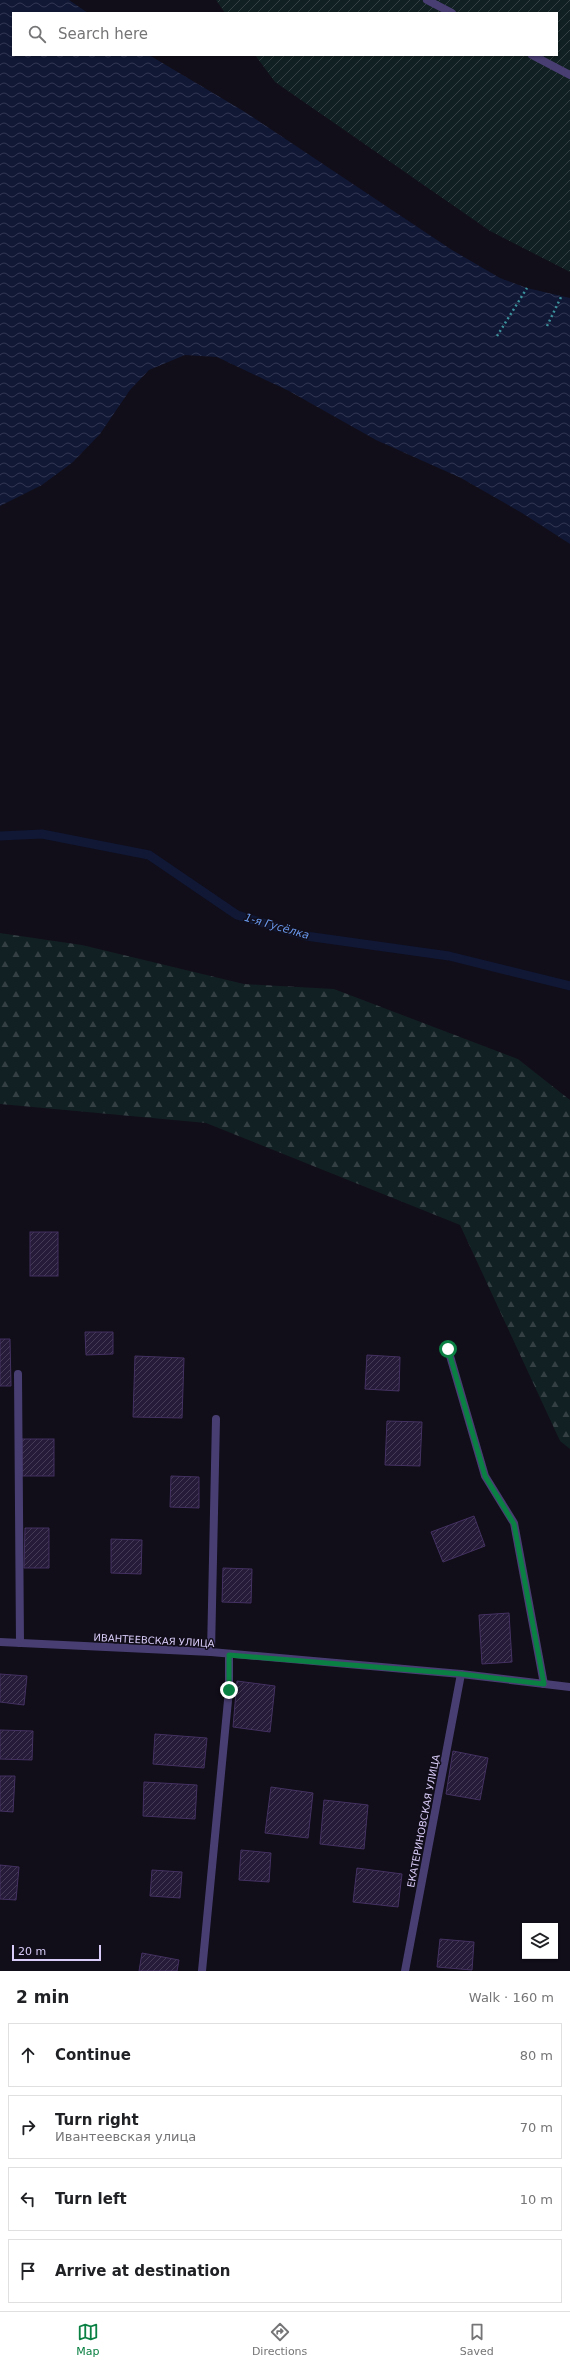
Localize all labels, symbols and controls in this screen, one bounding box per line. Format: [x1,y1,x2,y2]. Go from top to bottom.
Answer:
search box [12,12,558,56]
icon: search [26,23,48,45]
text: Search here [58,25,148,43]
water label: 1-я Гусёлка [243,911,311,942]
route start [439,1340,457,1358]
street label: ИВАНТЕЕВСКАЯ УЛИЦА [93,1632,215,1649]
route end [220,1681,238,1699]
street label: ЕКАТЕРИНОВСКАЯ УЛИЦА [405,1754,442,1889]
map controls [522,1923,558,1959]
button: layers [522,1923,558,1959]
scale bar [12,1943,101,1962]
text: 20 m [18,1945,46,1958]
text: 2 min [16,1987,69,2007]
text: Walk · 160 m [469,1990,554,2005]
icon: ahead [17,2044,39,2066]
text: Continue [55,2046,131,2064]
text: 80 m [520,2048,553,2063]
text: Turn right [55,2111,139,2129]
icon: right [17,2116,39,2138]
text: 70 m [520,2120,553,2135]
text: Ивантеевская улица [55,2129,196,2144]
icon: left [17,2188,39,2210]
text: Turn left [55,2190,127,2208]
text: 10 m [520,2192,553,2207]
icon: arrive [17,2260,39,2282]
text: Arrive at destination [55,2262,230,2280]
tab: Map [76,2321,99,2358]
tab: Directions [252,2321,307,2358]
tab: Saved [460,2321,494,2358]

